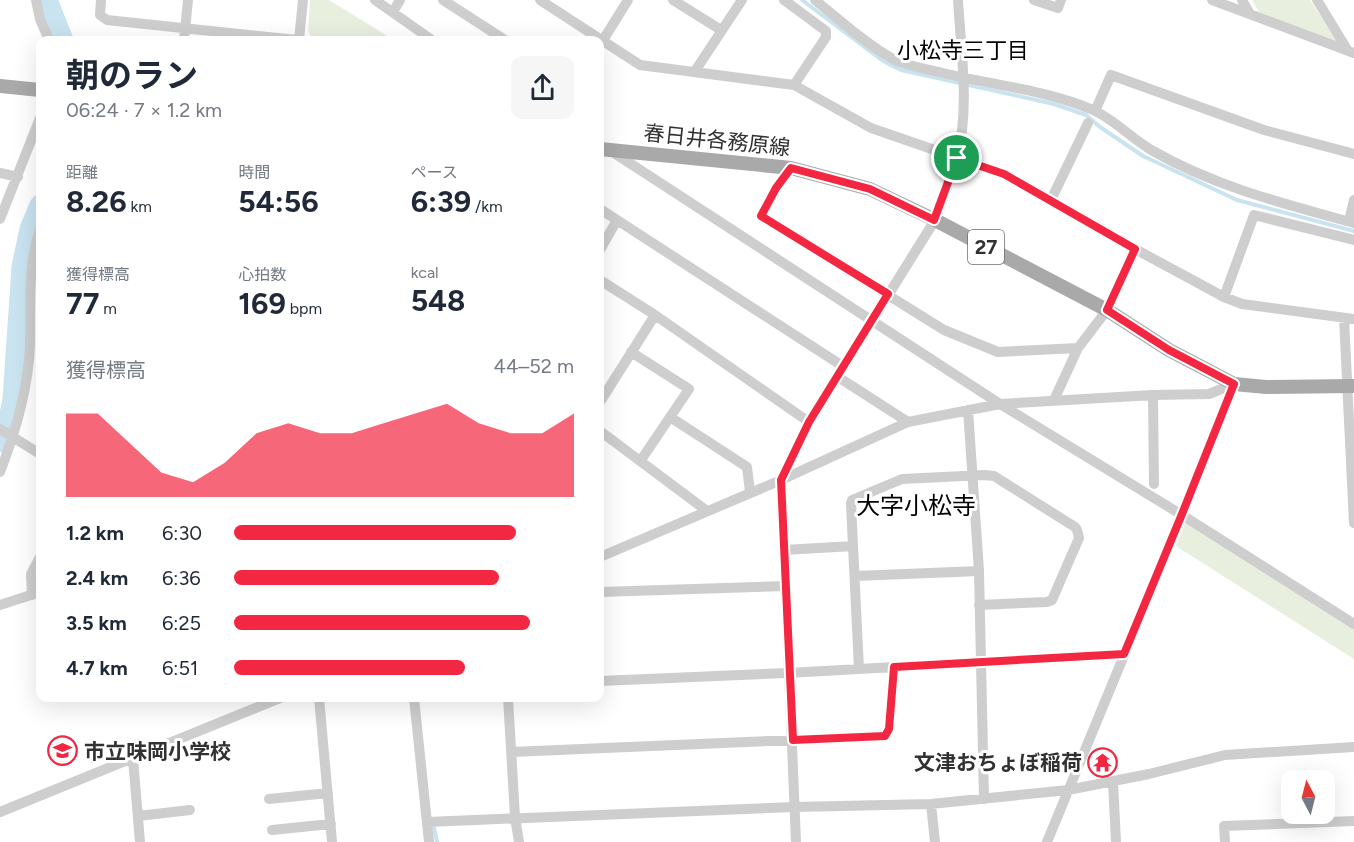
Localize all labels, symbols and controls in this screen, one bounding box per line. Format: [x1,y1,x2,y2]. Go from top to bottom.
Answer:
district label: 小松寺三丁目 [897,37,1029,64]
text: 朝のラン [66,56,198,95]
button: share [511,56,574,119]
text: 06:24 · 7 × 1.2 km [66,98,222,122]
street label: 春日井各務原線 [643,120,791,160]
pin [931,132,982,183]
icon: arrive [940,141,973,174]
text: 距離 [66,163,98,182]
text: 時間 [238,163,270,182]
text: ペース [411,163,458,182]
text: 8.26 [66,183,127,220]
text: 54:56 [238,183,319,220]
text: 6:39 [411,183,471,220]
text: km [127,197,152,216]
text: /km [471,197,503,216]
road number: 27 [968,230,1004,264]
text: kcal [411,263,439,282]
text: 獲得標高 [66,265,130,284]
text: 心拍数 [238,265,286,284]
text: 548 [411,282,465,319]
text: 77 [66,285,99,322]
text: 169 [238,285,286,322]
text: m [99,299,117,318]
text: bpm [286,299,322,318]
text: 44–52 m [494,354,574,378]
text: 獲得標高 [66,358,146,382]
district label: 大字小松寺 [856,491,976,520]
text: 1.2 km [66,521,124,545]
text: 6:30 [162,521,202,545]
text: 2.4 km [66,566,128,590]
text: 6:36 [162,566,201,590]
text: 3.5 km [66,611,127,635]
text: 6:25 [162,611,201,635]
text: 4.7 km [66,656,128,680]
text: 6:51 [162,656,198,680]
school or university icon: 市立味岡小学校 [47,735,79,767]
place label: 市立味岡小学校 [84,739,231,764]
temple icon: 文津おちょぼ稲荷 [1087,746,1119,778]
place label: 文津おちょぼ稲荷 [914,750,1082,775]
north arrow [1281,770,1335,824]
map controls [1281,770,1335,824]

